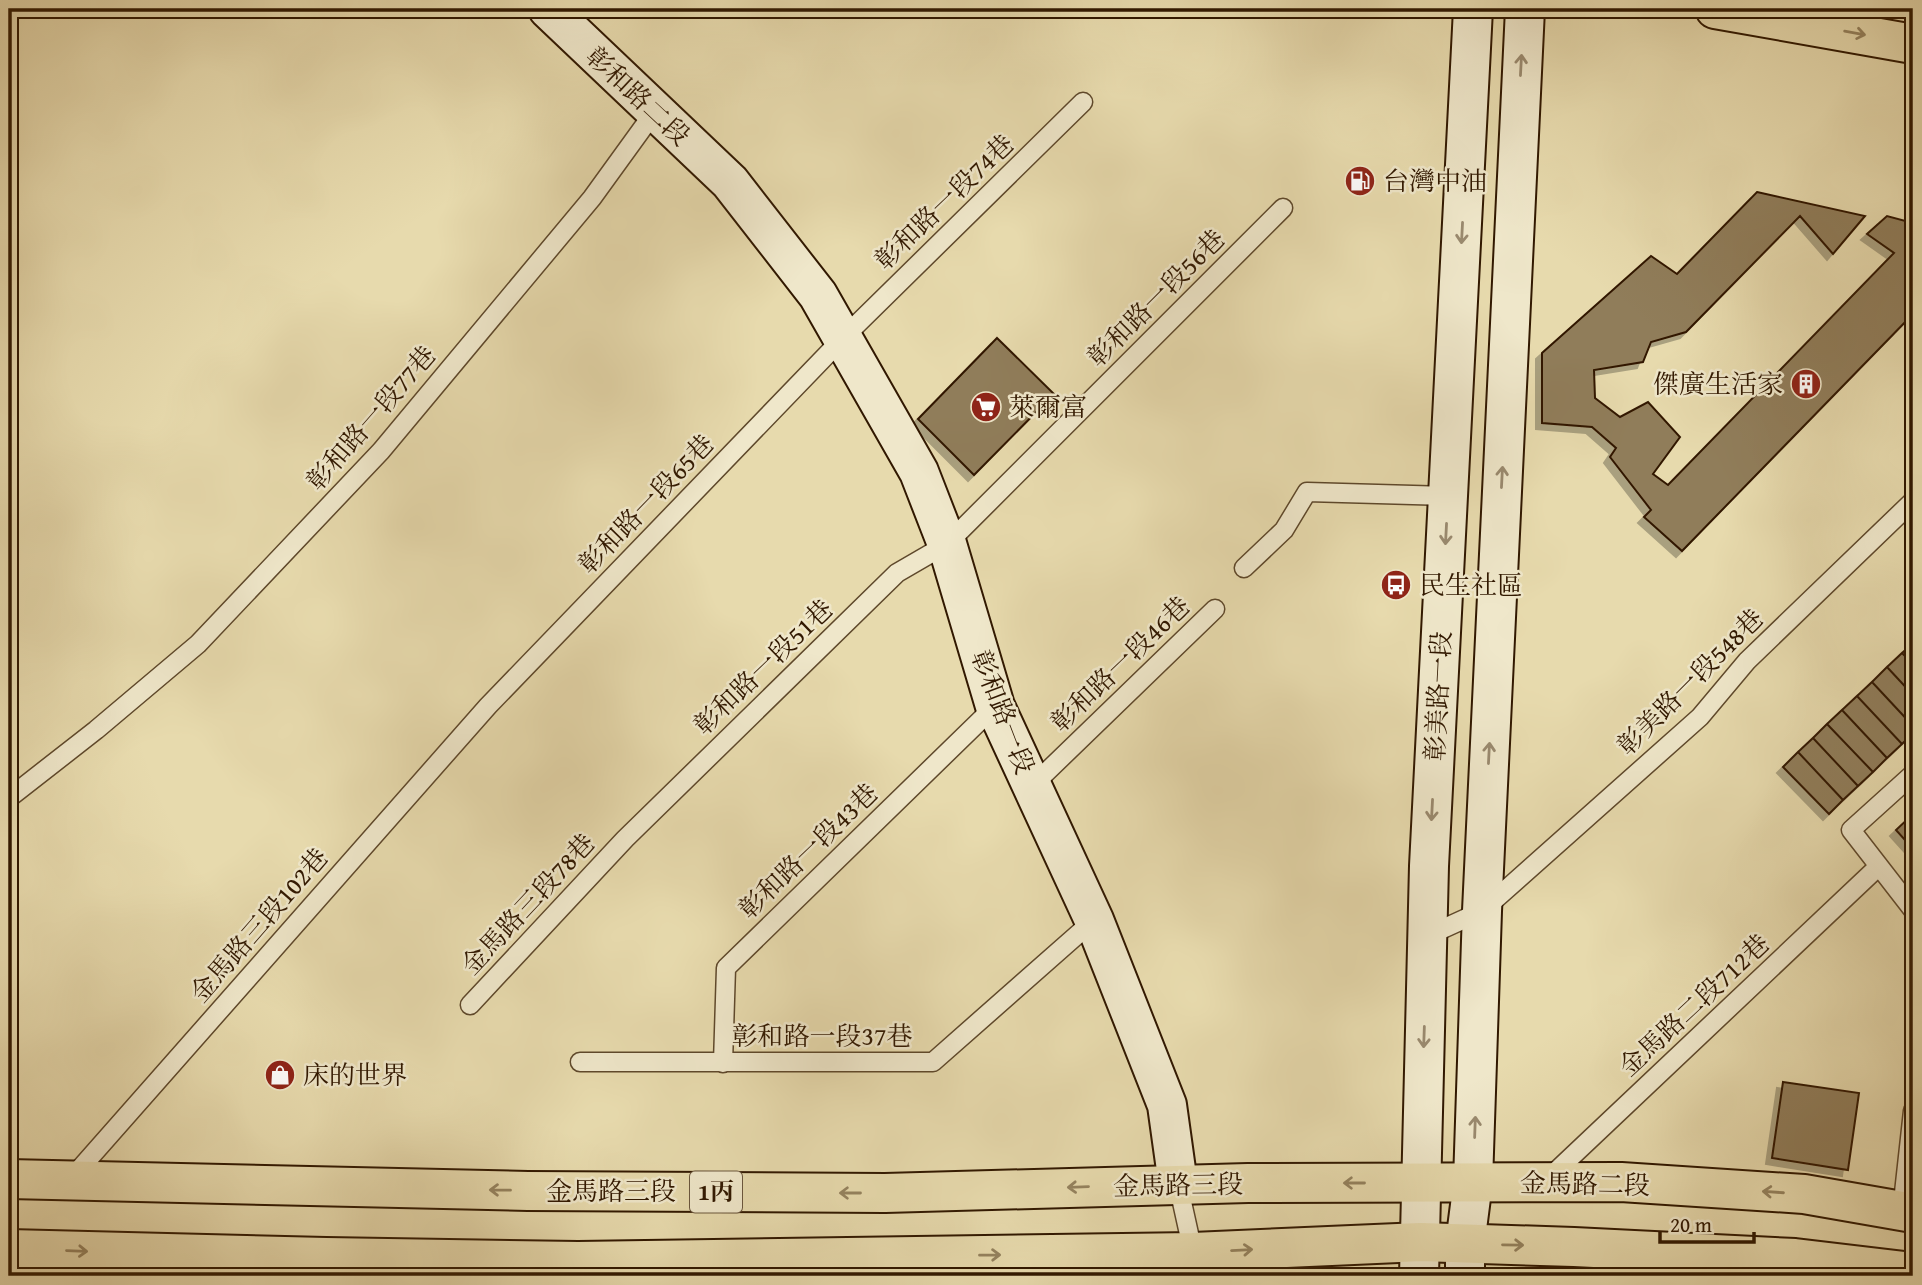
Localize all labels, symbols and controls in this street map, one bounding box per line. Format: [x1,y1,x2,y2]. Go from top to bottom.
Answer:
one-way arrow [1843,27,1866,40]
street label: 彰和路二段 [577,37,699,154]
one-way arrow [1515,54,1528,77]
street label: 彰和路一段74巷 [865,125,1022,279]
place label: 台灣中油 [1383,161,1487,200]
fuel station icon: 台灣中油 [1343,164,1377,198]
street label: 彰和路一段56巷 [1078,220,1233,375]
one-way arrow [1455,221,1468,244]
street label: 彰和路一段77巷 [297,337,445,499]
place label: 傑廣生活家 [1653,364,1783,403]
building icon: 傑廣生活家 [1789,367,1823,401]
place label: 萊爾富 [1009,387,1087,426]
supermarket icon: 萊爾富 [969,390,1003,424]
street label: 彰和路一段65巷 [569,425,723,582]
one-way arrow [1495,466,1508,489]
one-way arrow [1440,522,1453,545]
place label: 民生社區 [1419,565,1523,604]
bus stop icon: 民生社區 [1379,568,1413,602]
street label: 彰和路一段46巷 [1041,587,1198,741]
street label: 彰和路一段51巷 [684,590,841,744]
street label: 彰美路一段548巷 [1607,599,1772,764]
street label: 彰美路一段 [1415,630,1460,762]
street label: 彰和路一段 [962,644,1045,779]
one-way arrow [1483,742,1496,765]
street label: 彰和路一段43巷 [729,774,886,928]
one-way arrow [1426,798,1439,821]
street label: 金馬路三段78巷 [452,824,604,983]
street label: 金馬路三段102巷 [180,839,337,1011]
street label: 金馬路二段712巷 [1610,924,1778,1085]
street label: 彰和路一段37巷 [731,1016,913,1055]
one-way arrow [1418,1025,1431,1048]
place label: 床的世界 [303,1055,407,1094]
shop icon: 床的世界 [263,1058,297,1092]
one-way arrow [1468,1116,1481,1139]
street label: 金馬路二段 [1520,1163,1650,1204]
street label: 金馬路三段 [1113,1164,1243,1205]
street label: 金馬路三段 [546,1171,676,1210]
road number: 1丙 [690,1172,742,1212]
one-way arrow [1343,1176,1366,1190]
one-way arrow [1067,1181,1090,1194]
one-way arrow [489,1183,512,1197]
one-way arrow [1762,1185,1785,1198]
one-way arrow [839,1186,862,1200]
scale bar [1660,1201,1754,1245]
text: 20 m [1670,1209,1712,1240]
one-way arrow [1502,1238,1525,1252]
one-way arrow [1230,1243,1253,1256]
one-way arrow [65,1244,88,1257]
one-way arrow [979,1248,1002,1262]

